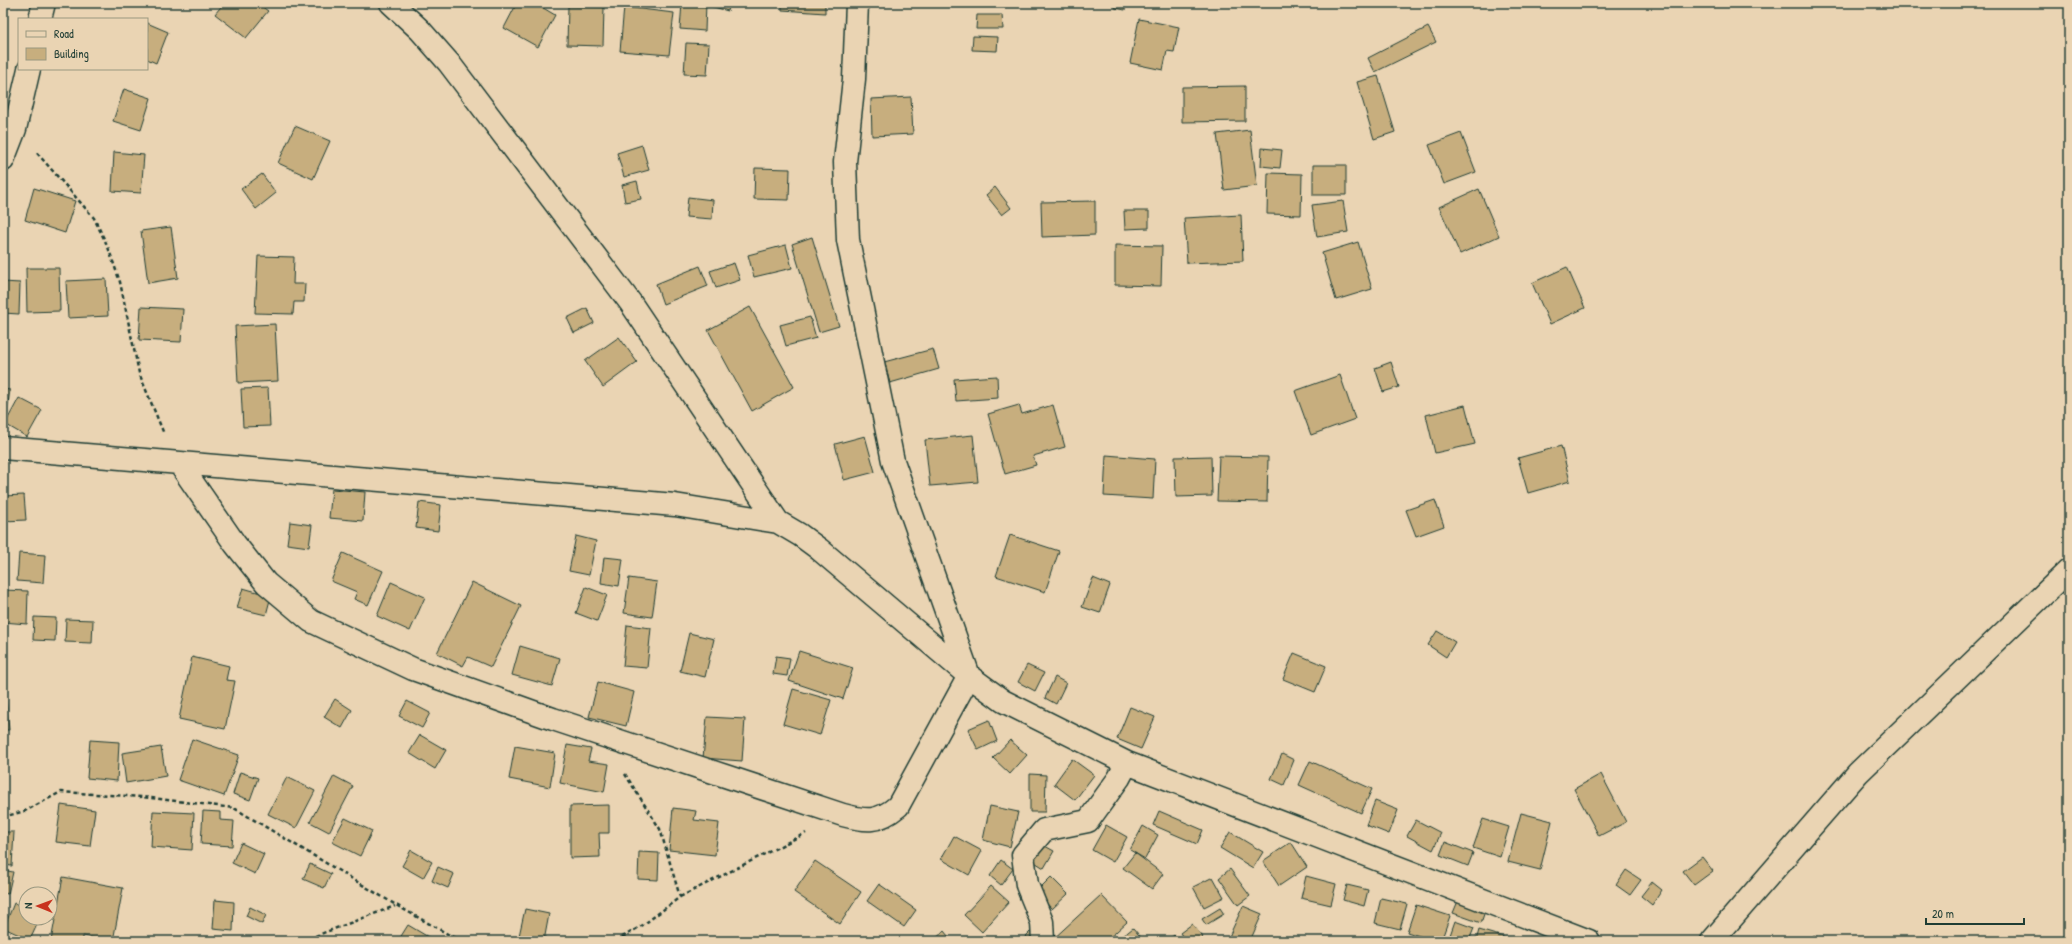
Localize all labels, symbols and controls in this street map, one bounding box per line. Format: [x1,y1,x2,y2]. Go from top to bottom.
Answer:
legend [18,18,148,70]
text: Road [54,25,74,42]
text: Building [54,45,89,62]
north arrow [18,886,58,926]
scale bar [1926,900,2024,926]
text: N [21,903,35,909]
text: 20 m [1932,905,1954,922]

